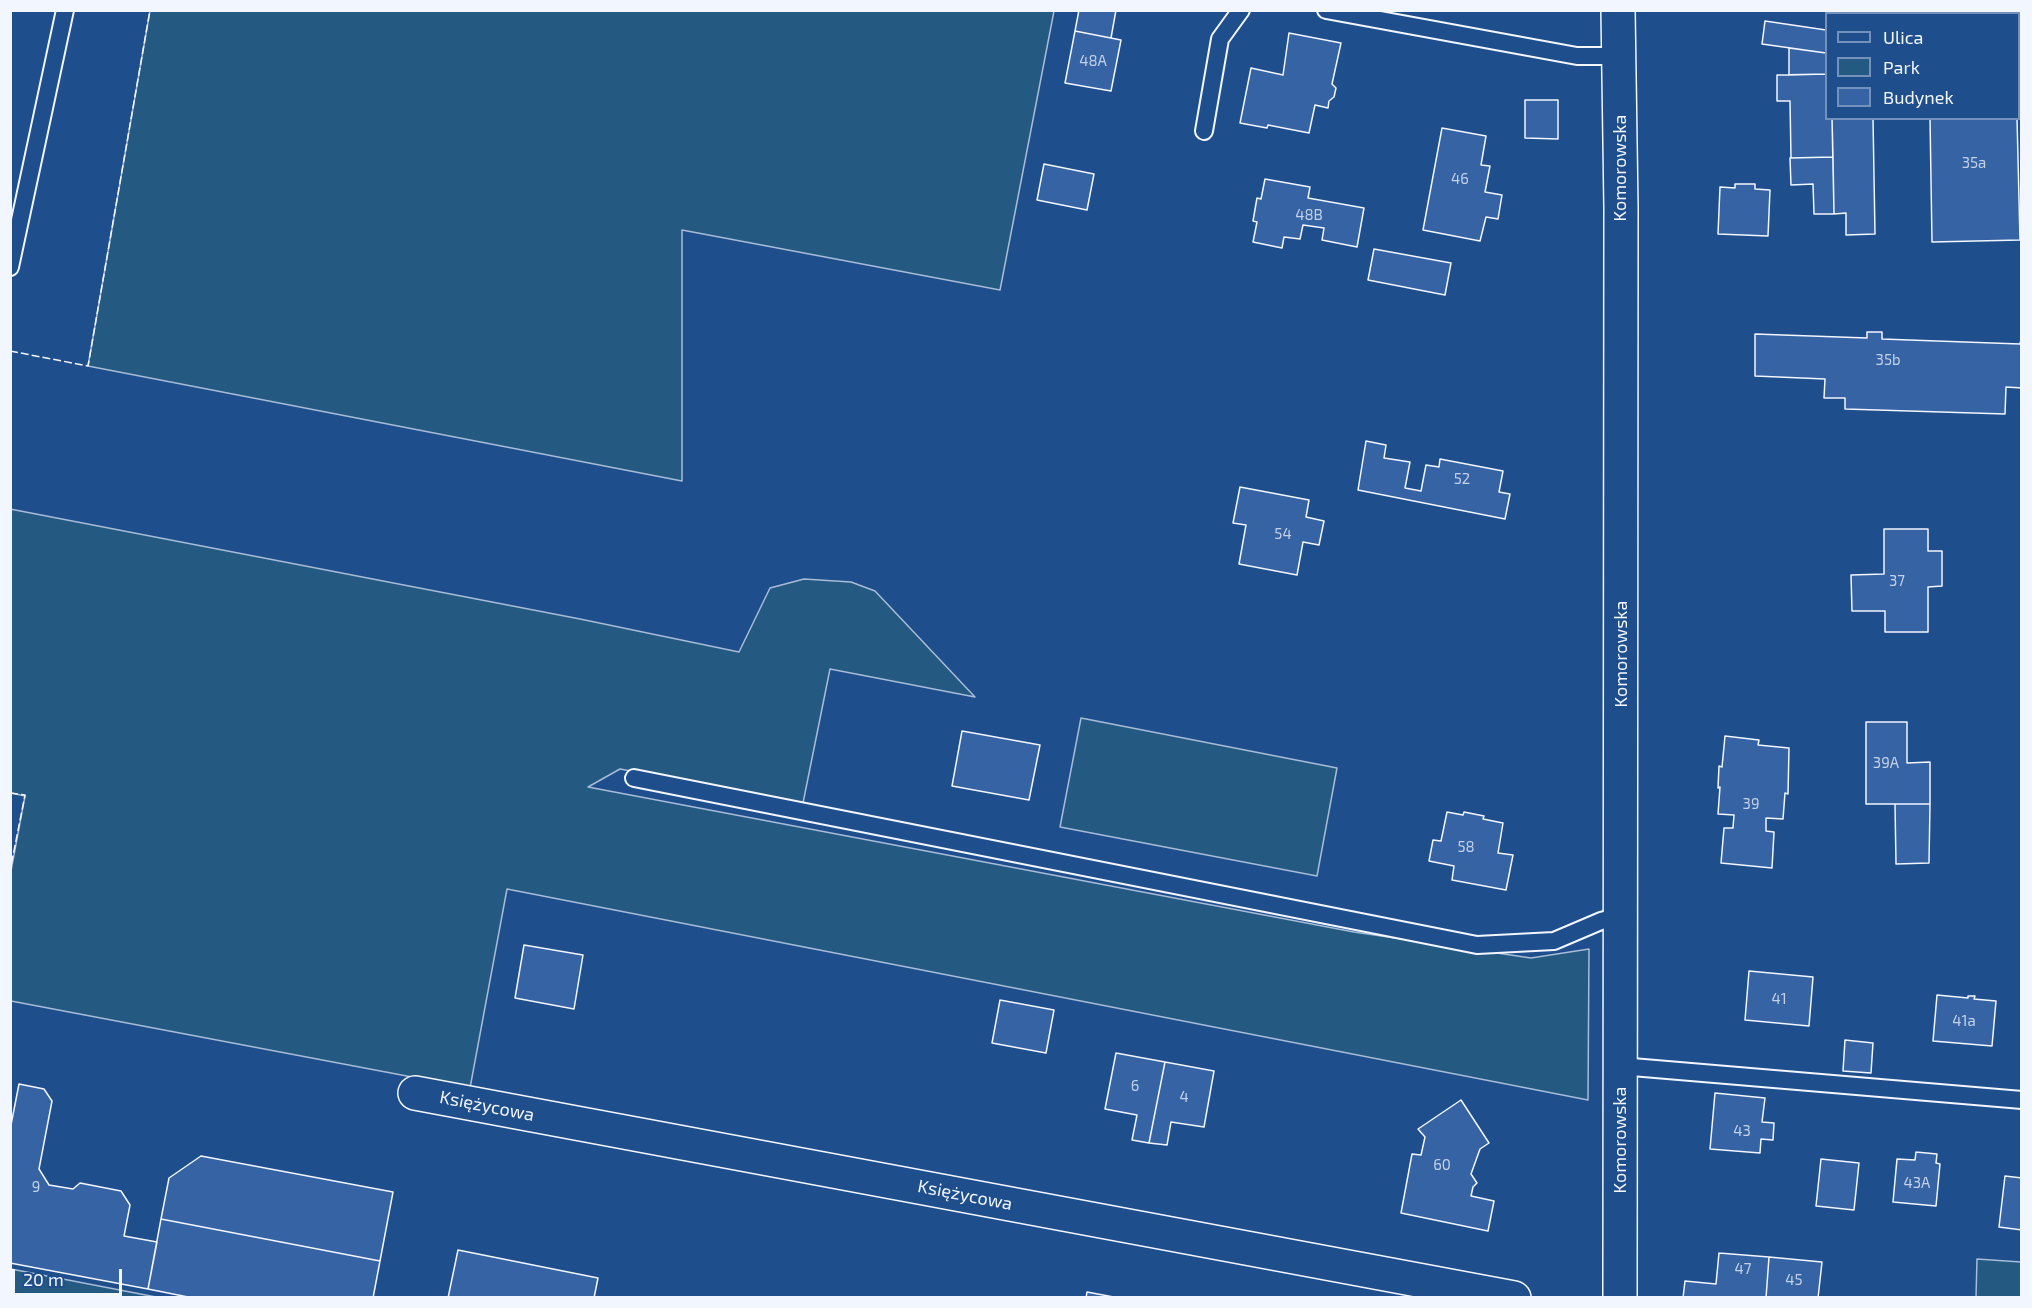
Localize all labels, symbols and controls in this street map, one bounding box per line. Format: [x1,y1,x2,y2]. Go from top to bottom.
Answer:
legend [1825,12,2020,120]
text: Ulica [1883,26,1923,48]
house number: 48A [1079,52,1107,70]
text: Park [1883,56,1920,78]
text: Budynek [1883,86,1954,108]
street label: Komorowska [1609,115,1631,221]
house number: 35a [1962,154,1986,172]
house number: 46 [1451,170,1469,188]
house number: 48B [1295,206,1323,224]
house number: 35b [1876,351,1900,369]
house number: 52 [1454,470,1470,488]
house number: 54 [1274,525,1292,543]
house number: 37 [1889,572,1905,590]
street label: Komorowska [1610,601,1632,707]
house number: 39A [1873,754,1899,772]
house number: 39 [1743,795,1759,813]
house number: 58 [1457,838,1475,856]
house number: 41 [1771,990,1787,1008]
house number: 41a [1952,1012,1976,1030]
house number: 6 [1131,1077,1139,1095]
street label: Księżycowa [438,1086,536,1126]
street label: Komorowska [1609,1087,1631,1193]
house number: 4 [1179,1088,1189,1106]
house number: 43 [1733,1122,1751,1140]
house number: 60 [1433,1156,1451,1174]
house number: 43A [1904,1174,1930,1192]
street label: Księżycowa [916,1175,1014,1215]
house number: 9 [32,1178,40,1196]
scale bar [15,1257,124,1295]
house number: 47 [1735,1260,1751,1278]
text: 20 m [23,1268,64,1290]
house number: 45 [1785,1271,1803,1289]

